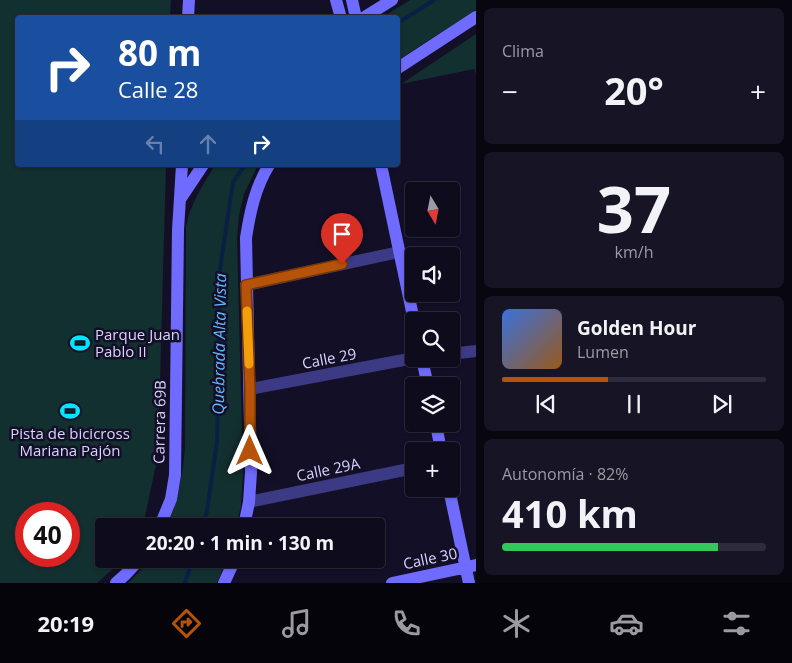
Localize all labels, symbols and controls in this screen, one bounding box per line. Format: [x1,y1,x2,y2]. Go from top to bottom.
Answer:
text: 80 m [118,29,201,76]
icon: right [35,35,100,100]
text: Clima [502,40,544,62]
text: 20° [604,64,664,116]
text: − [502,72,518,110]
text: + [750,72,766,110]
text: Calle 28 [118,74,198,104]
icon: left [141,130,169,158]
icon: ahead [194,130,222,158]
icon: right [247,130,275,158]
text: 37 [597,164,671,252]
north arrow [405,182,460,238]
map controls [405,182,460,497]
pin [321,213,363,264]
icon: arrive [328,220,356,248]
text: km/h [615,241,653,263]
button: sound [405,247,460,302]
water label: Quebrada Alta Vista [207,273,231,415]
button: search [405,312,460,367]
text: Golden Hour [577,315,696,341]
place label: Parque Juan Pablo II [95,324,180,361]
sports icon: Parque Juan Pablo II [69,332,91,354]
text: Lumen [577,341,629,363]
street label: Calle 29 [300,343,358,373]
button: layers [405,377,460,432]
street label: Carrera 69B [148,380,170,464]
icon: previous [532,390,560,418]
icon: pause [620,390,648,418]
icon: next [708,390,736,418]
sports icon: Pista de bicicross Mariana Pajón [59,400,81,422]
place label: Pista de bicicross Mariana Pajón [10,423,130,460]
position arrow [223,424,275,476]
button: + [405,442,460,497]
street label: Calle 29A [294,452,362,485]
text: Autonomía · 82% [502,463,628,485]
text: 410 km [502,487,638,539]
speed limit sign: 40 [15,502,80,567]
text: 20:20 · 1 min · 130 m [146,530,334,556]
street label: Calle 30 [401,543,459,573]
icon: directions [169,606,204,641]
icon: music [279,606,314,641]
icon: phone [389,606,424,641]
icon: climate [499,606,534,641]
icon: car [609,606,644,641]
icon: filters [719,606,754,641]
text: 20:19 [38,608,94,638]

